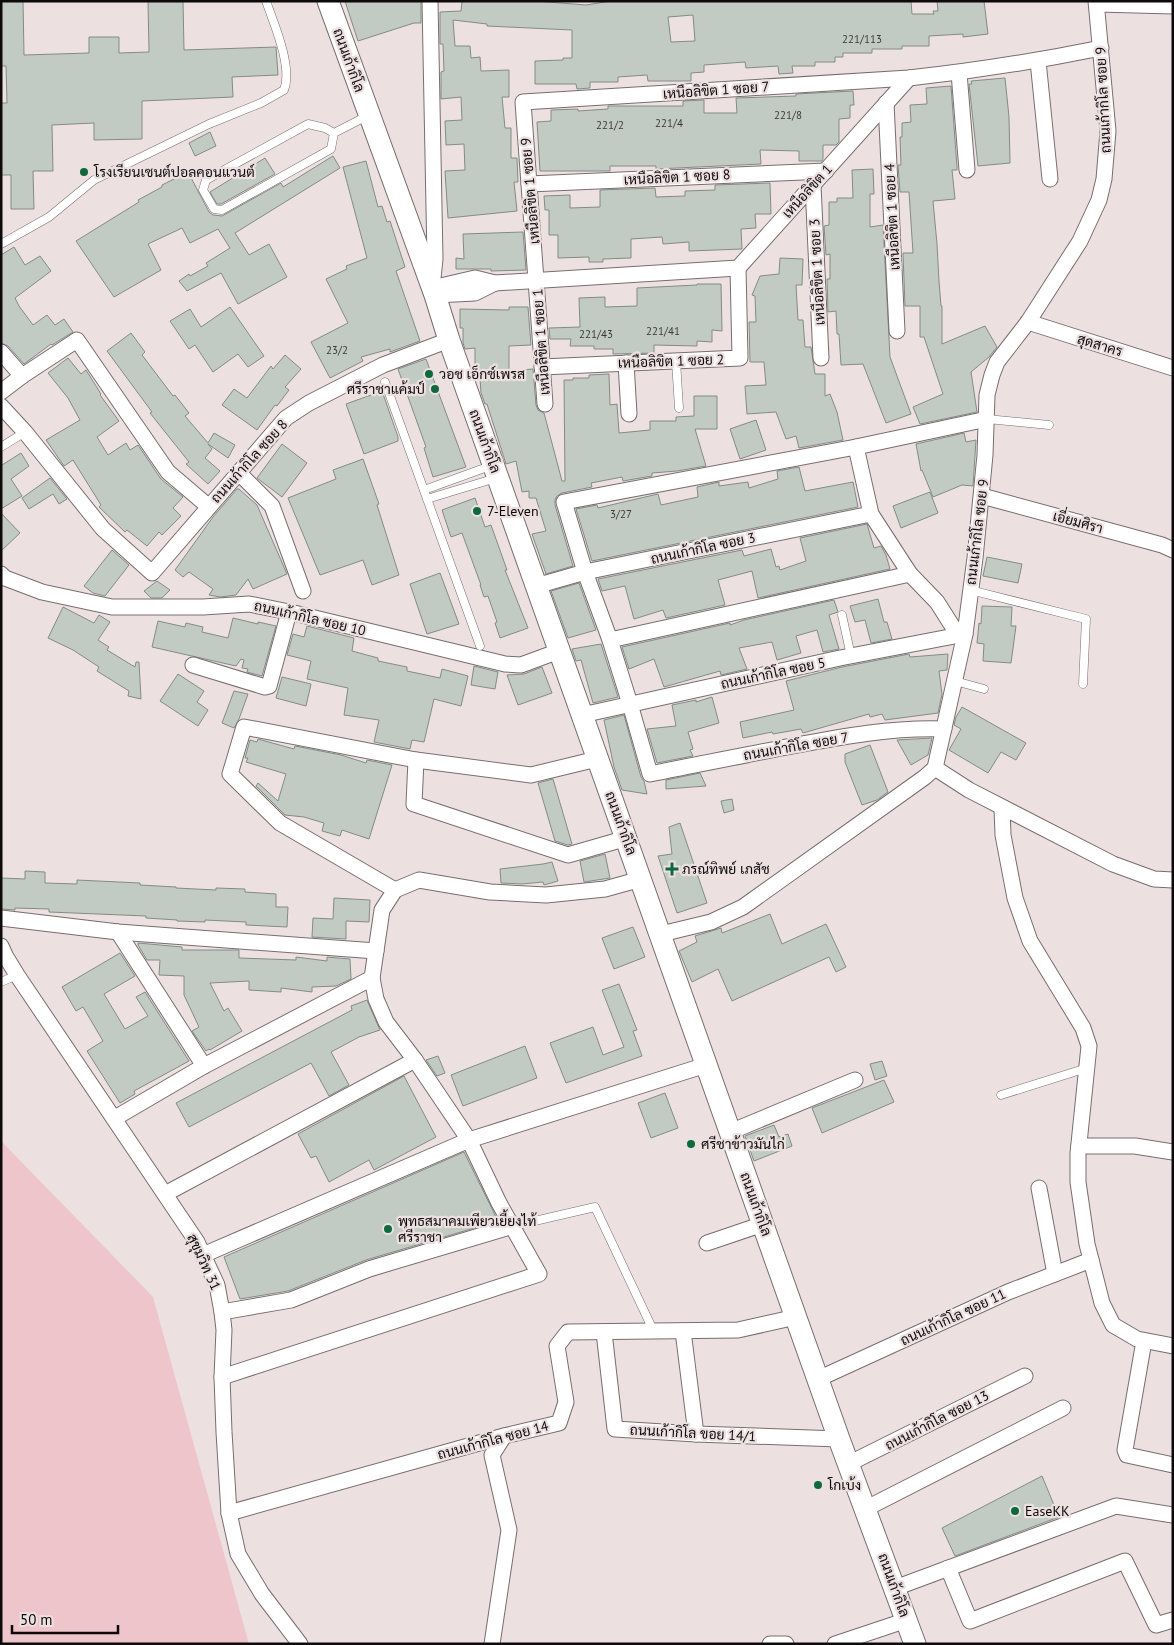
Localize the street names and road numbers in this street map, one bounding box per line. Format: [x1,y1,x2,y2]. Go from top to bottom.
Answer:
street label: ถนนเก้ากิโล [329,26,369,94]
street label: ถนนเก้ากิโล ซอย 9 [1091,46,1115,154]
street label: เหนือลิขิต 1 ซอย 7 [662,77,770,103]
street label: เหนือลิขิต 1 ซอย 9 [516,137,544,245]
street label: เหนือลิขิต 1 [778,160,836,222]
street label: เหนือลิขิต 1 ซอย 4 [880,163,904,271]
street label: เหนือลิขิต 1 ซอย 8 [623,165,731,189]
street label: เหนือลิขิต 1 ซอย 3 [805,218,829,326]
street label: เหนือลิขิต 1 ซอย 1 [528,288,554,396]
street label: สุดสาคร [1075,330,1125,361]
street label: เหนือลิขิต 1 ซอย 2 [617,350,725,372]
street label: ถนนเก้ากิโล [465,407,505,475]
street label: ถนนเก้ากิโล ซอย 8 [207,415,291,507]
street label: ถนนเก้ากิโล ซอย 9 [962,478,992,586]
street label: เอี่ยมศิรา [1051,504,1106,537]
street label: ถนนเก้ากิโล ซอย 3 [649,528,757,568]
street label: ถนนเก้ากิโล ซอย 10 [252,596,368,640]
street label: ถนนเก้ากิโล ซอย 5 [719,653,827,693]
street label: ถนนเก้ากิโล ซอย 7 [742,728,850,764]
street label: ถนนเก้ากิโล [601,789,641,857]
street label: ถนนเก้ากิโล [736,1170,776,1238]
street label: สุขุมวิท 31 [182,1231,225,1294]
street label: ถนนเก้ากิโล ซอย 11 [897,1285,1009,1349]
street label: ถนนเก้ากิโล ซอย 13 [882,1386,992,1454]
street label: ถนนเก้ากิโล ซอย 14 [435,1416,551,1463]
street label: ถนนเก้ากิโล ขอย 14/1 [629,1421,757,1445]
street label: ถนนเก้ากิโล [874,1551,914,1619]

